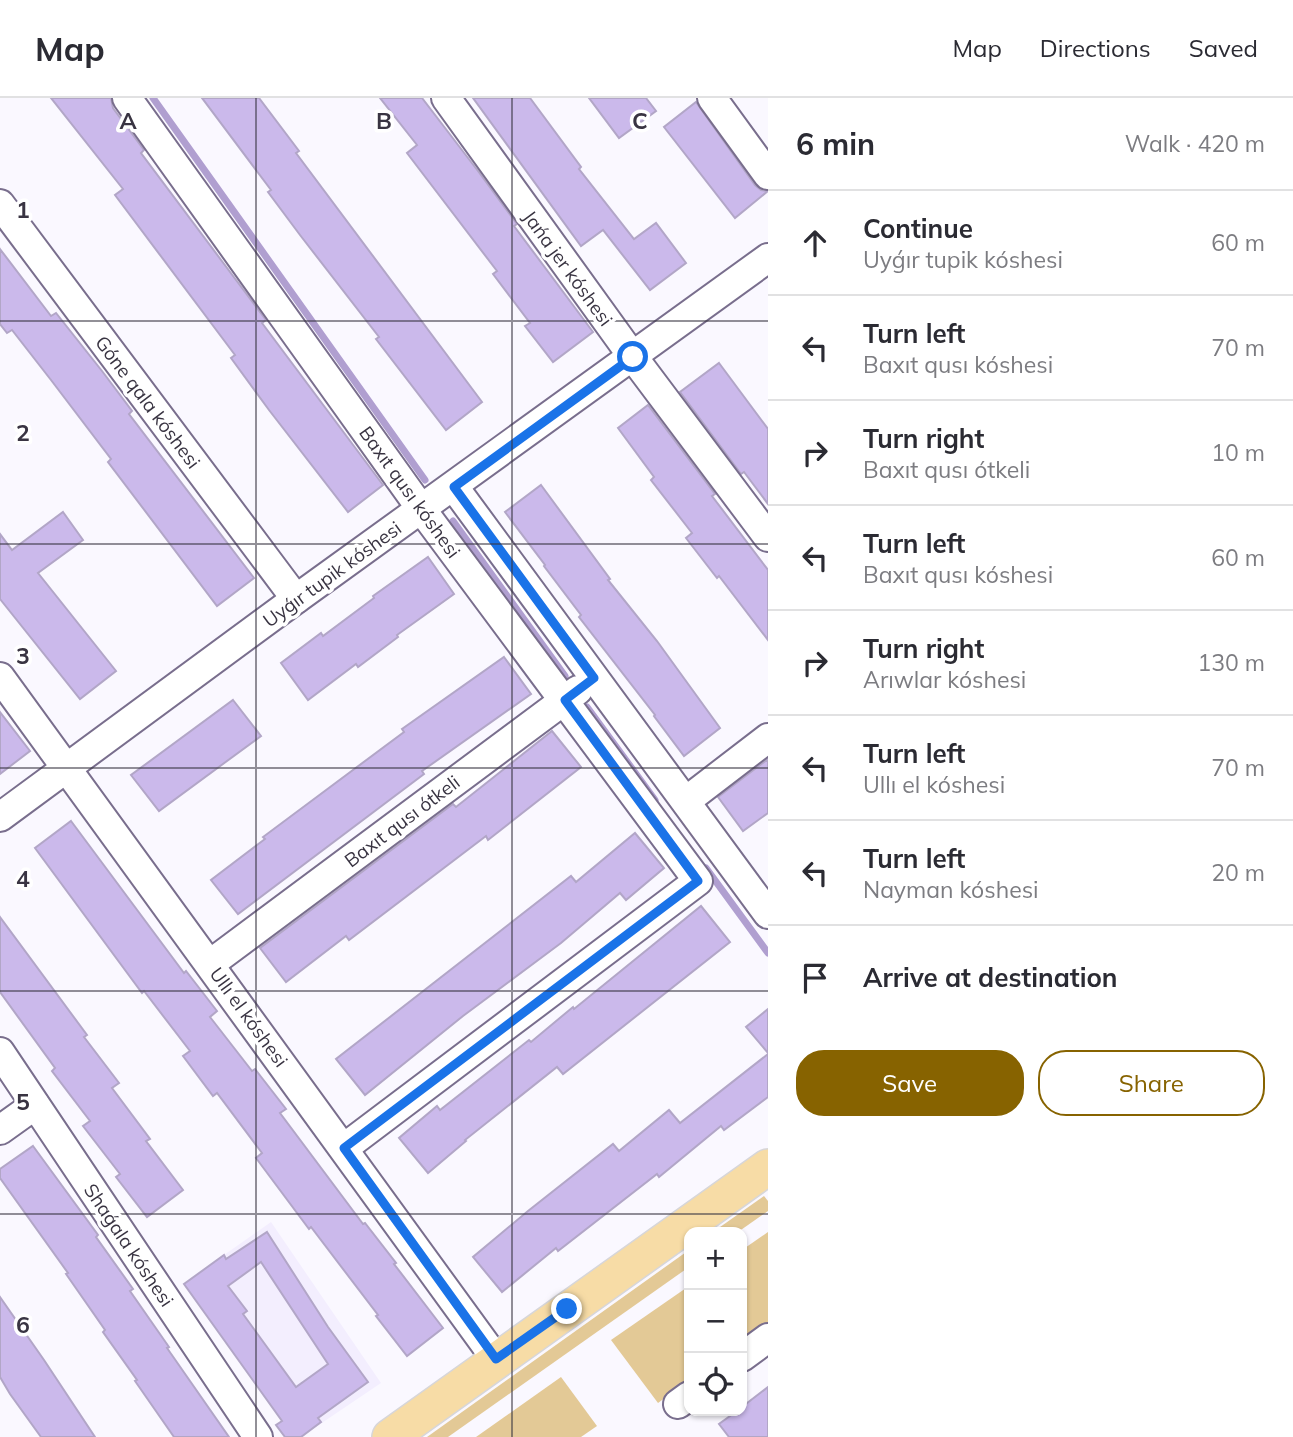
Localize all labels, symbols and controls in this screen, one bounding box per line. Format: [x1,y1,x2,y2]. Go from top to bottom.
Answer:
text: Map [35,28,105,69]
text: Map [952,33,1002,63]
text: Directions [1040,33,1151,63]
text: Saved [1189,33,1258,63]
text: A [119,106,137,135]
text: B [376,106,392,135]
text: C [632,106,648,135]
text: 6 min [796,125,875,163]
text: Walk · 420 m [1125,129,1265,158]
text: 1 [16,195,30,224]
street label: Jańa jer kóshesi [518,205,618,331]
text: Continue [863,212,973,245]
icon: ahead [796,224,834,262]
text: 60 m [1211,228,1265,257]
text: Uyǵır tupik kóshesi [863,245,1063,274]
text: Turn left [863,317,965,350]
icon: left [796,329,834,367]
street label: Góne qala kóshesi [90,331,206,473]
text: 70 m [1211,333,1265,362]
route start [617,341,648,372]
text: Baxıt qusı kóshesi [863,350,1053,379]
text: 2 [16,418,30,447]
street label: Baxıt qusı kóshesi [354,421,466,563]
text: Turn right [863,422,984,455]
icon: right [796,434,834,472]
text: 10 m [1211,438,1265,467]
text: Baxıt qusı ótkeli [863,455,1030,484]
street label: Uyǵır tupik kóshesi [258,516,406,632]
text: Turn left [863,527,965,560]
icon: left [796,539,834,577]
text: 60 m [1211,543,1265,572]
text: Baxıt qusı kóshesi [863,560,1053,589]
text: Turn right [863,632,984,665]
text: 3 [16,641,30,670]
icon: right [796,644,834,682]
text: 130 m [1197,648,1265,677]
text: Arıwlar kóshesi [863,665,1026,694]
text: Turn left [863,737,965,770]
icon: left [796,749,834,787]
text: 70 m [1211,753,1265,782]
street label: Baxıt qusı ótkeli [340,770,464,872]
text: Ullı el kóshesi [863,770,1005,799]
text: Turn left [863,842,965,875]
icon: left [796,854,834,892]
text: 20 m [1211,858,1265,887]
text: 4 [16,864,30,893]
text: Nayman kóshesi [863,875,1039,904]
icon: arrive [796,959,834,997]
text: Arrive at destination [863,961,1118,994]
street label: Ullı el kóshesi [205,962,293,1072]
button: Save [796,1050,1024,1116]
button: Share [1038,1050,1265,1116]
text: 5 [16,1087,30,1116]
street label: Shaǵala kóshesi [79,1179,179,1311]
map controls [684,1227,747,1416]
button: + [684,1227,747,1290]
button: − [684,1290,747,1353]
route end [551,1293,582,1324]
text: 6 [16,1310,30,1339]
button: locate [684,1353,747,1416]

